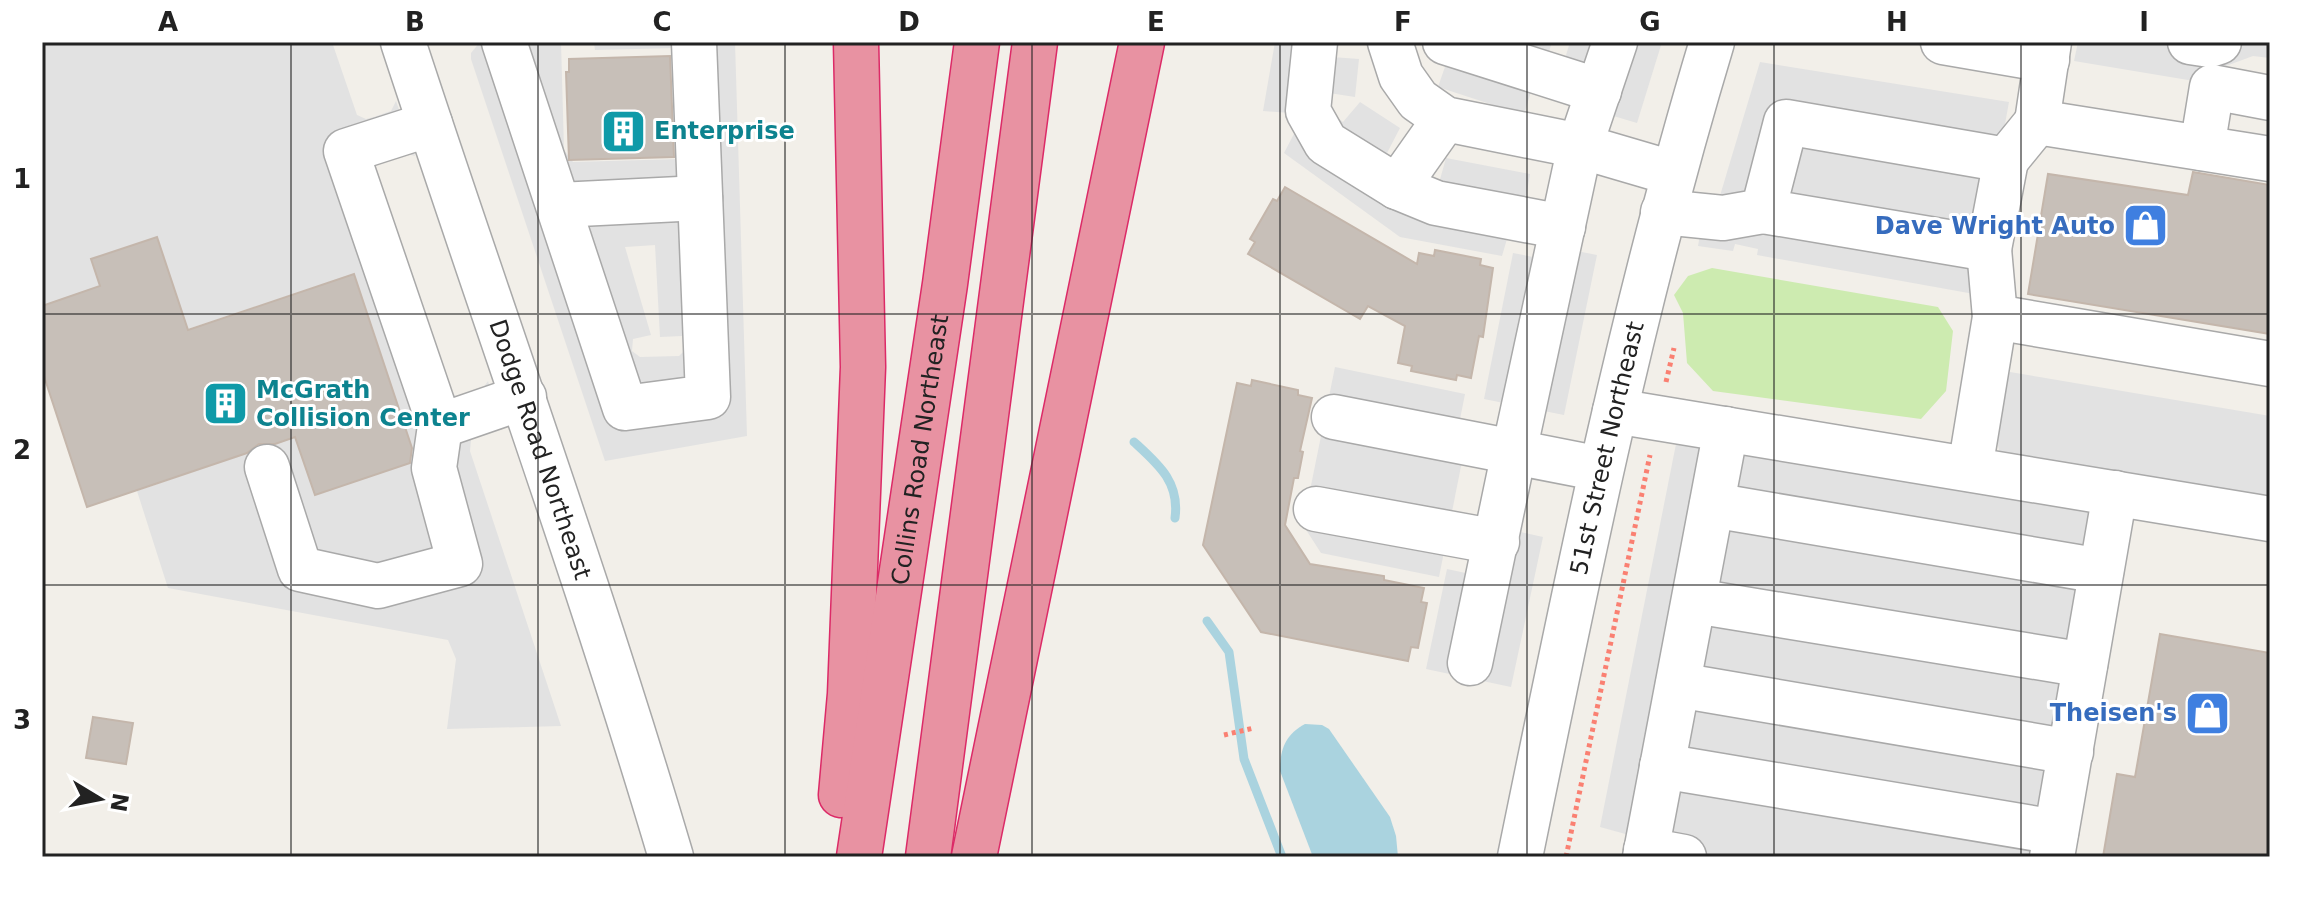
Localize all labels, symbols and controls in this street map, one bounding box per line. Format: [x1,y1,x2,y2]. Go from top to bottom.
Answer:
text: A [158,7,178,37]
text: B [405,7,425,37]
text: C [652,7,672,37]
text: D [898,7,920,37]
text: E [1147,7,1165,37]
text: F [1394,7,1412,37]
text: G [1639,7,1661,37]
text: H [1886,7,1908,37]
text: I [2139,7,2149,37]
building icon: Enterprise [599,107,647,155]
place label: Enterprise [654,117,795,145]
text: 1 [13,164,31,194]
shop icon: Dave Wright Auto [2122,202,2170,250]
place label: Dave Wright Auto [1875,212,2115,240]
street label: Collins Road Northeast [886,312,954,587]
street label: Dodge Road Northeast [483,316,597,583]
street label: 51st Street Northeast [1565,319,1650,578]
place label: McGrath Collision Center [256,376,470,432]
building icon: McGrath Collision Center [201,380,249,428]
text: 2 [13,435,31,465]
shop icon: Theisen's [2184,689,2232,737]
place label: Theisen's [2050,699,2177,727]
text: 3 [13,705,31,735]
north arrow [60,759,140,839]
text: N [105,791,133,814]

